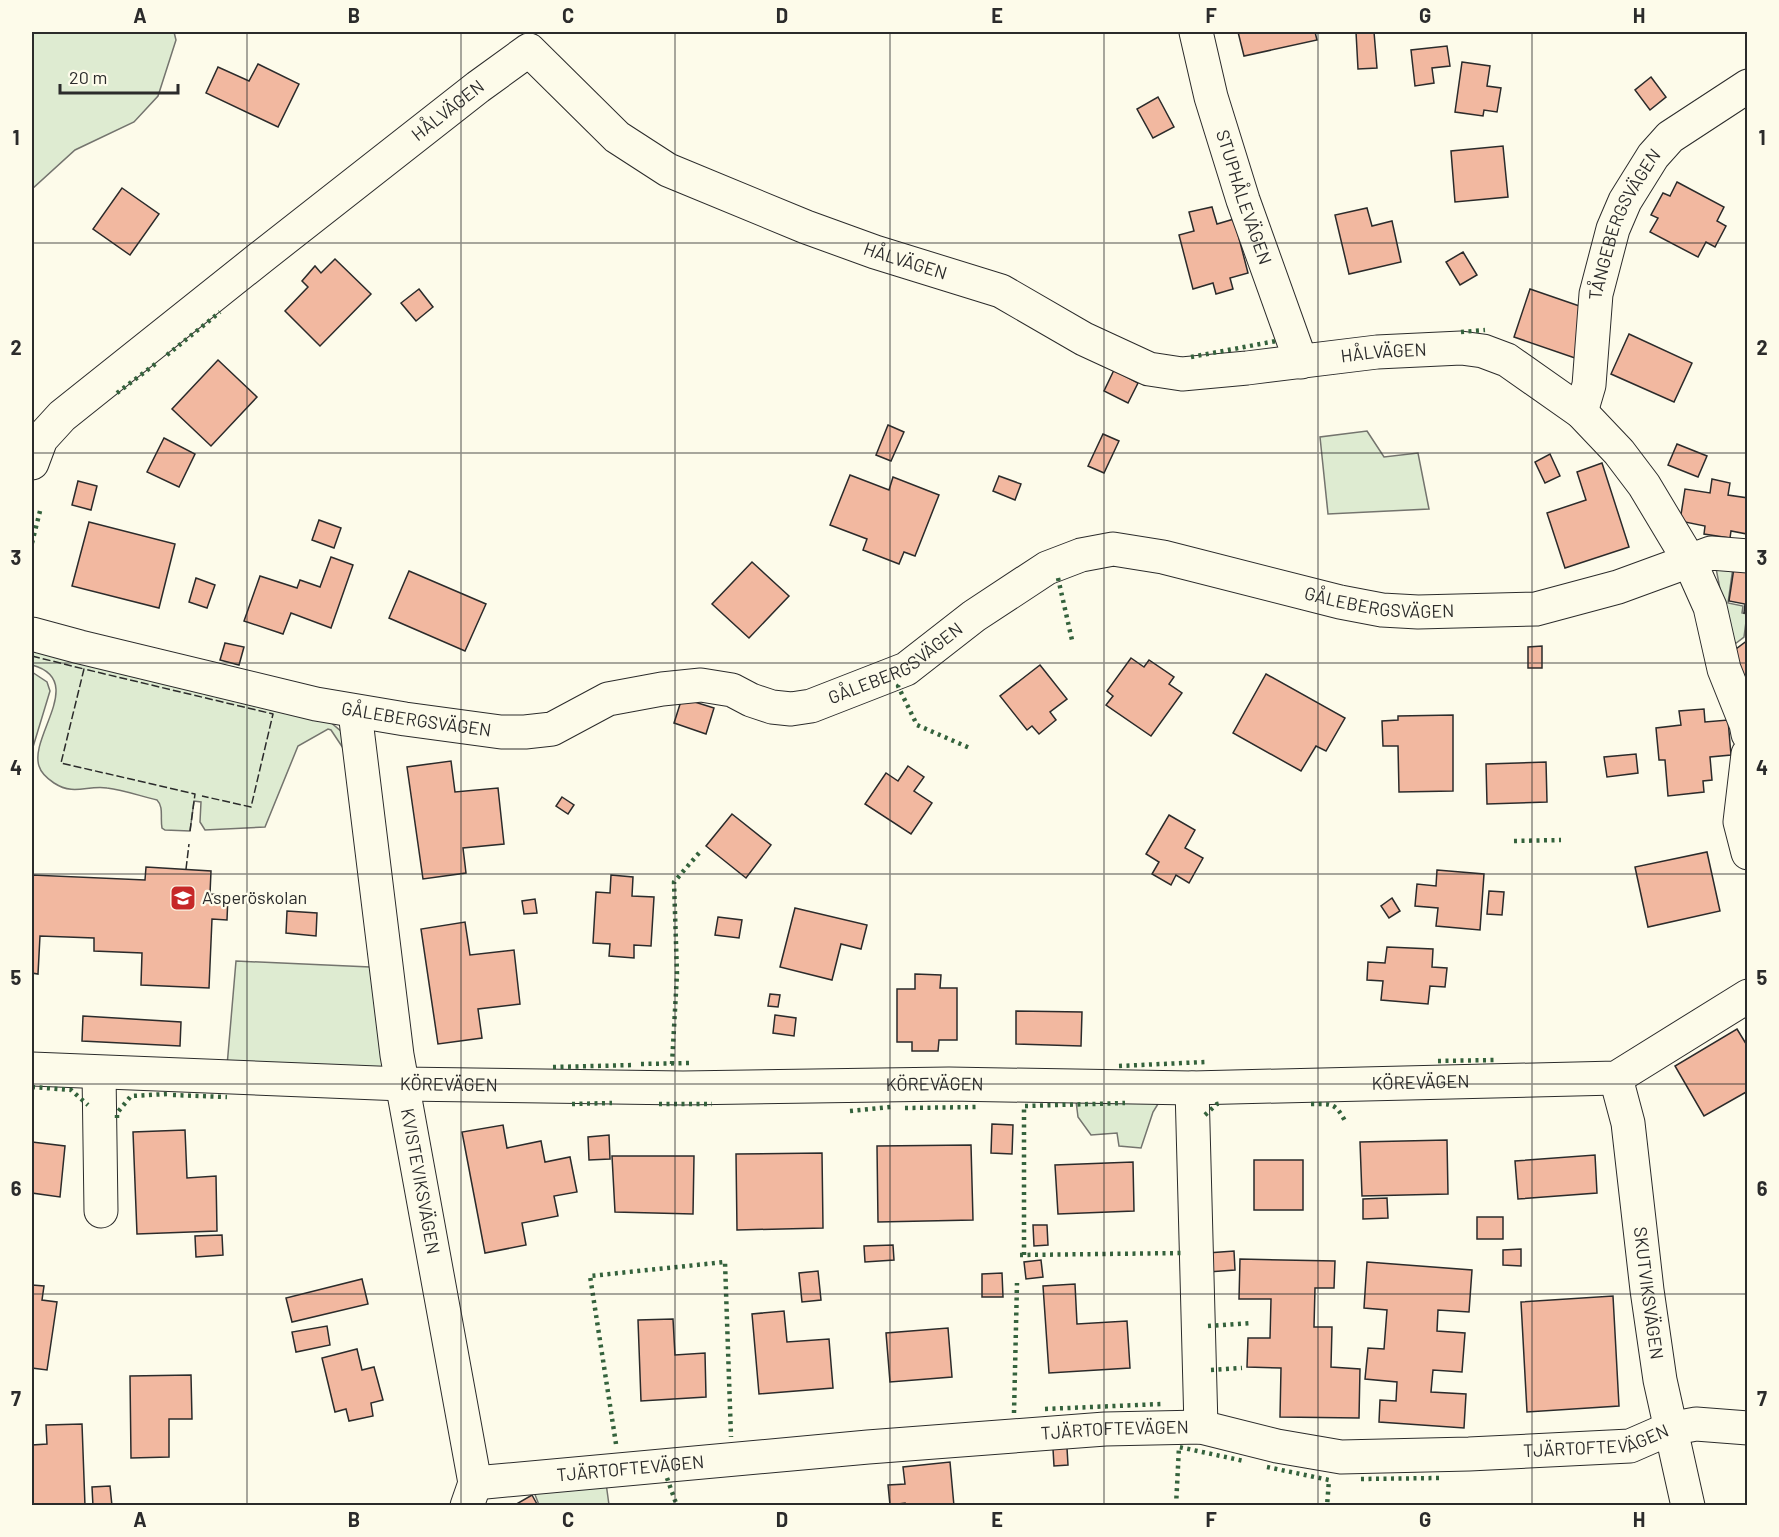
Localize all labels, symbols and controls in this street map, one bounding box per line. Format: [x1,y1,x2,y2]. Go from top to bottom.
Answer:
text: A [133,3,147,27]
text: B [348,3,360,27]
text: C [562,3,574,27]
text: D [776,3,788,27]
text: E [991,3,1003,27]
text: F [1205,3,1217,27]
text: G [1419,3,1431,27]
text: H [1633,3,1645,27]
scale bar [60,57,178,95]
text: 20 m [69,66,107,88]
street label: HÅLVÄGEN [407,74,488,145]
text: 1 [12,125,20,149]
text: 1 [1758,125,1766,149]
street label: STUPHÅLEVÄGEN [1212,127,1277,267]
street label: TÅNGEBERGSVÄGEN [1584,143,1665,301]
street label: HÅLVÄGEN [861,237,950,284]
text: 2 [10,335,22,359]
text: 2 [1756,335,1768,359]
street label: HÅLVÄGEN [1339,338,1427,366]
text: 3 [11,545,21,569]
text: 3 [1757,545,1767,569]
street label: GÅLEBERGSVÄGEN [1302,581,1455,622]
street label: GÅLEBERGSVÄGEN [825,617,967,708]
street label: GÅLEBERGSVÄGEN [340,696,493,741]
text: 4 [10,755,22,779]
text: 4 [1756,755,1768,779]
school or university icon: Asperöskolan [168,883,198,913]
place label: Asperöskolan [202,886,307,908]
text: 5 [11,965,22,989]
text: 5 [1757,965,1768,989]
street label: KÖREVÄGEN [1371,1069,1470,1094]
street label: KÖREVÄGEN [400,1072,498,1095]
street label: KÖREVÄGEN [885,1072,984,1095]
street label: KVISTEVIKSVÄGEN [397,1106,445,1256]
text: 6 [11,1176,22,1200]
text: 6 [1757,1176,1768,1200]
street label: SKUTVIKSVÄGEN [1630,1226,1669,1361]
text: 7 [11,1386,21,1410]
text: 7 [1757,1386,1767,1410]
street label: TJÄRTOFTEVÄGEN [1040,1415,1189,1444]
street label: TJÄRTOFTEVÄGEN [1523,1419,1672,1461]
street label: TJÄRTOFTEVÄGEN [556,1450,705,1485]
text: A [133,1507,147,1531]
text: B [348,1507,360,1531]
text: C [562,1507,574,1531]
text: D [776,1507,788,1531]
text: E [991,1507,1003,1531]
text: F [1205,1507,1217,1531]
text: G [1419,1507,1431,1531]
text: H [1633,1507,1645,1531]

